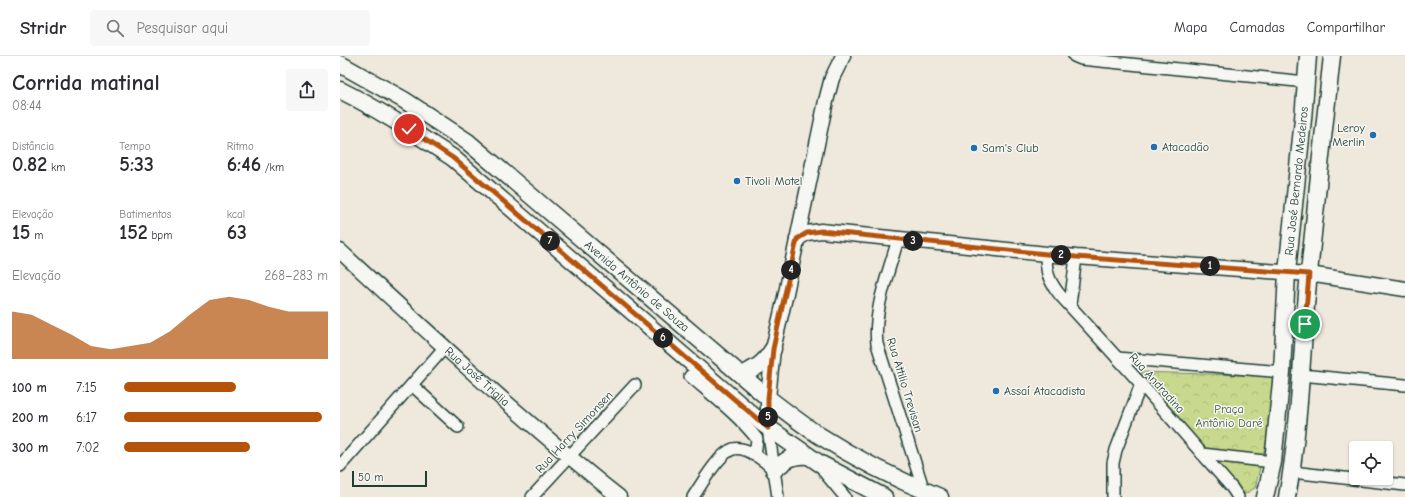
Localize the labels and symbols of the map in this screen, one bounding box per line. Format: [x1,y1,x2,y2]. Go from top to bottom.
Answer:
street label: Rua José Bernardo Medeiros [1282,106,1311,256]
pin [392,112,426,146]
place label: Leroy Merlin [1332,121,1366,149]
marker: Leroy Merlin [1368,130,1378,140]
place label: Atacadão [1162,140,1209,154]
place label: Sam's Club [982,141,1039,155]
marker: Atacadão [1149,142,1159,152]
marker: Sam's Club [969,143,979,153]
place label: Tivoli Motel [745,174,803,188]
marker: Tivoli Motel [732,176,742,186]
pin: 7 [540,231,560,251]
pin: 3 [903,231,923,251]
street label: Avenida Antônio de Souza [582,238,692,335]
pin: 2 [1051,245,1071,265]
pin: 1 [1200,256,1220,276]
pin: 4 [781,260,801,280]
pin [1288,307,1322,341]
pin: 6 [653,328,673,348]
street label: Rua Attilio Trevisan [884,336,926,434]
street label: Rua José Triglia [442,344,513,409]
street label: Rua Andradina [1126,350,1188,416]
place label: Assaí Atacadista [1004,384,1085,398]
marker: Assaí Atacadista [991,386,1001,396]
street label: Rua Harry Simonsen [532,388,616,476]
park label: Praça Antônio Daré [1196,402,1262,430]
pin: 5 [758,407,778,427]
scale bar [352,469,427,488]

